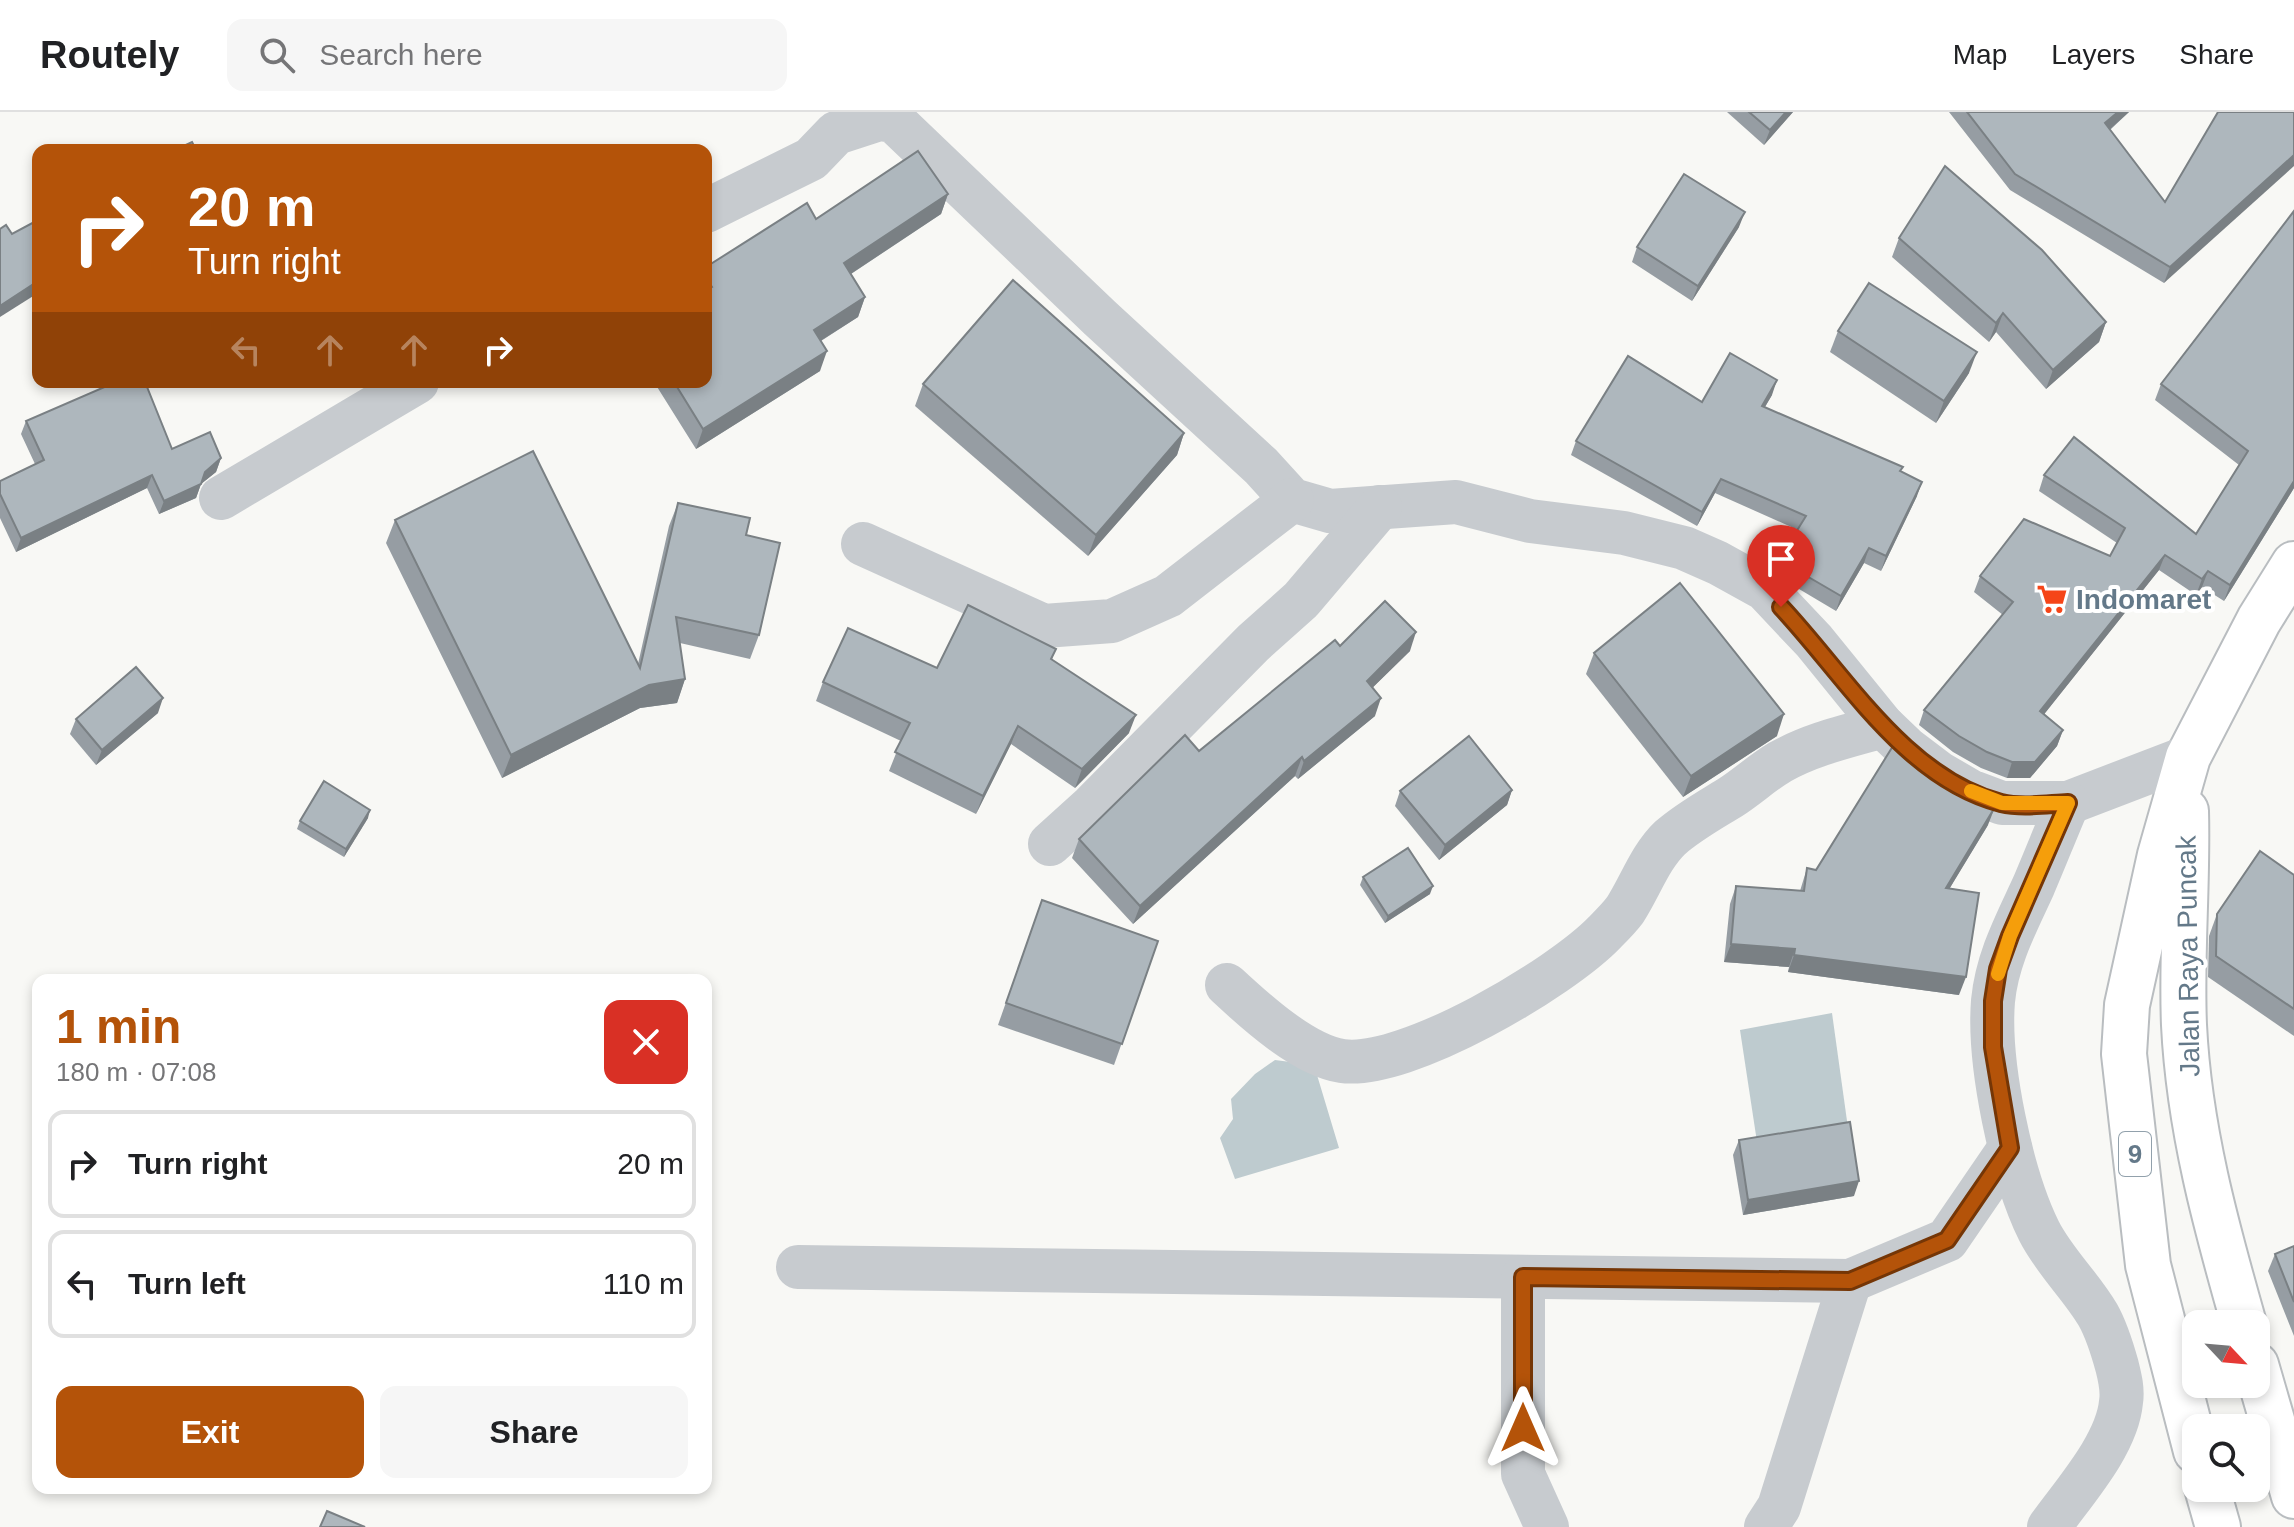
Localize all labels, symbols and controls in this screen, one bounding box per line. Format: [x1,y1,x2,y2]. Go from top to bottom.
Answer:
search box [227,19,787,91]
icon: search [255,33,299,77]
text: Routely [40,34,179,76]
text: Search here [319,38,483,71]
text: Map [1953,39,2007,70]
text: Layers [2051,39,2135,70]
text: Share [2179,39,2254,70]
text: 20 m [188,175,316,238]
icon: right [56,176,160,280]
text: Turn right [188,241,341,282]
icon: left [224,328,268,372]
icon: ahead [308,328,352,372]
icon: ahead [392,328,436,372]
icon: right [476,328,520,372]
pin [1747,525,1815,607]
icon: arrive [1759,537,1803,581]
supermarket icon: Indomaret [2035,582,2069,616]
place label: Indomaret [2076,584,2211,615]
street label: Jalan Raya Puncak [2170,834,2206,1077]
text: 1 min [56,1000,181,1053]
button: close [604,1000,688,1084]
text: 180 m · 07:08 [56,1057,216,1087]
road number: 9 [2119,1132,2151,1176]
icon: right [60,1142,104,1186]
text: Turn right [128,1147,267,1180]
text: 20 m [617,1147,684,1180]
icon: left [60,1262,104,1306]
text: Turn left [128,1267,246,1300]
text: 110 m [603,1267,684,1300]
north arrow [2182,1310,2270,1398]
map controls [2182,1310,2270,1502]
button: Exit [56,1386,364,1478]
button: Share [380,1386,688,1478]
position arrow [1481,1386,1565,1470]
button: search [2182,1414,2270,1502]

